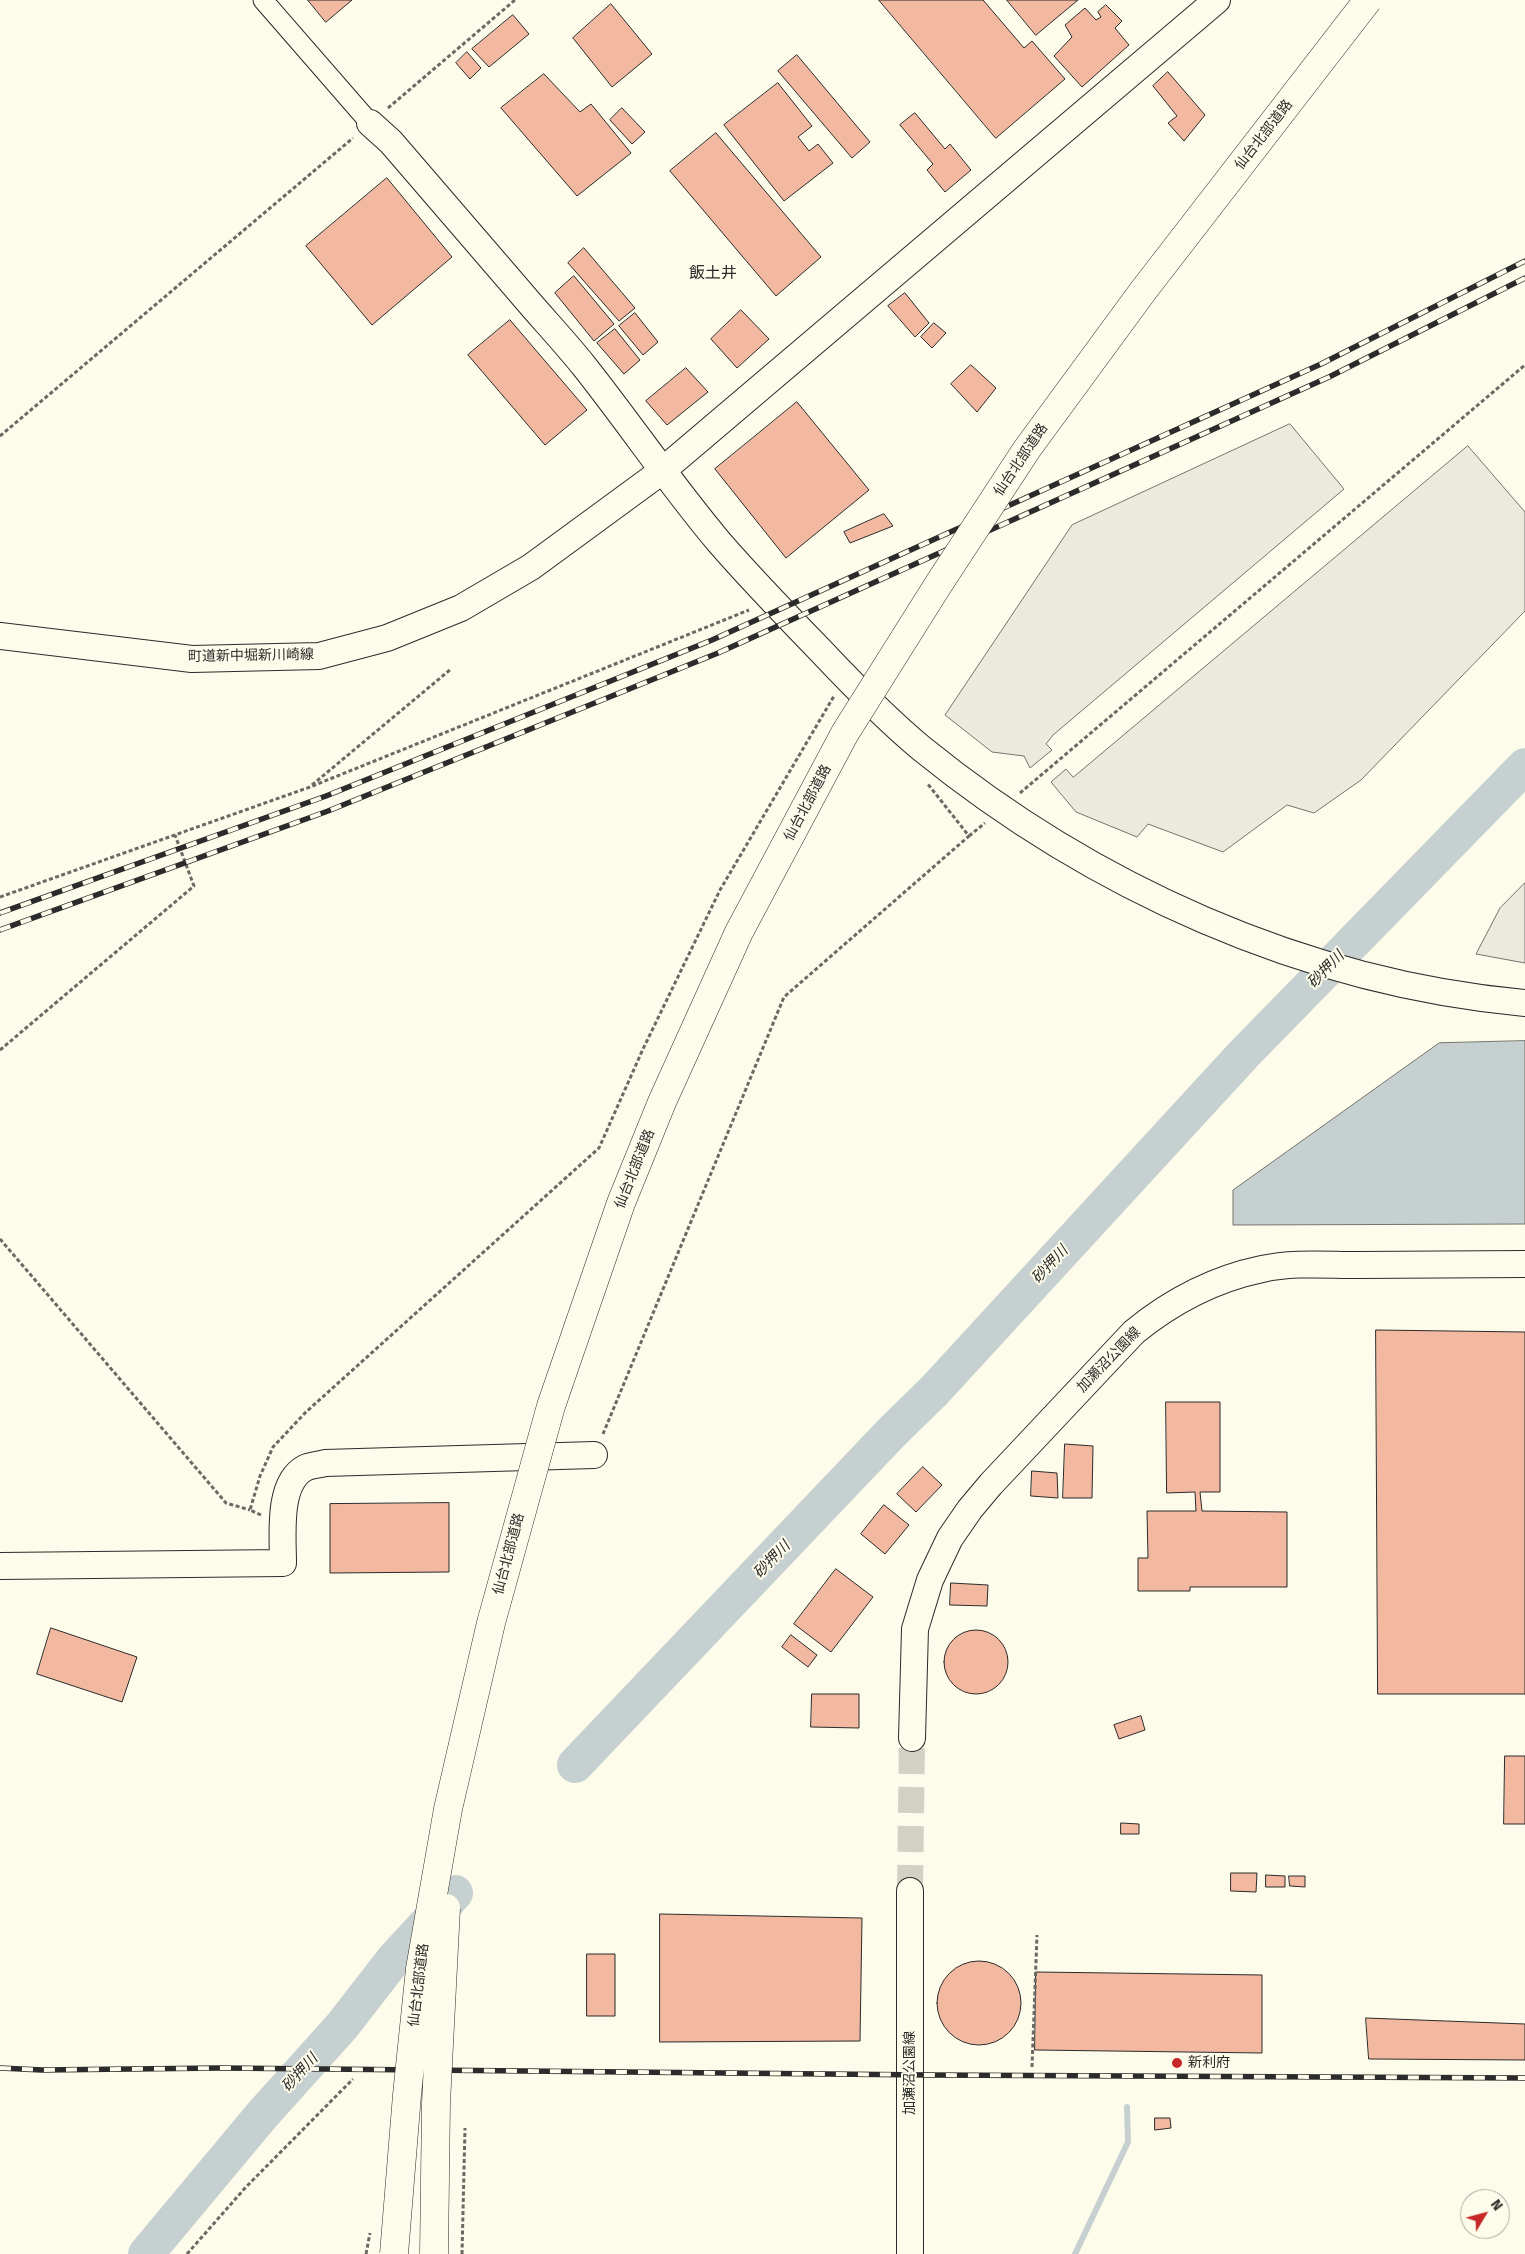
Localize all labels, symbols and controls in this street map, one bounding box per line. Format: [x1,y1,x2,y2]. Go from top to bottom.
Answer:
street label: 仙台北部道路 [1232,97,1296,173]
district label: 飯土井 [689,264,737,284]
street label: 仙台北部道路 [991,420,1051,500]
street label: 町道新中堀新川崎線 [188,647,314,665]
street label: 仙台北部道路 [781,762,835,844]
water label: 砂押川 [1304,948,1348,992]
street label: 仙台北部道路 [611,1127,659,1211]
water label: 砂押川 [1028,1242,1072,1288]
street label: 加瀬沼公園線 [1074,1324,1144,1396]
street label: 仙台北部道路 [490,1511,528,1597]
water label: 砂押川 [750,1538,794,1582]
street label: 仙台北部道路 [406,1942,432,2028]
street label: 加瀬沼公園線 [902,2031,918,2115]
water label: 砂押川 [278,2050,322,2096]
place label: 新利府 [1188,2055,1230,2071]
marker: 新利府 [1170,2056,1184,2070]
north arrow [1460,2189,1510,2239]
text: N [1487,2196,1506,2214]

